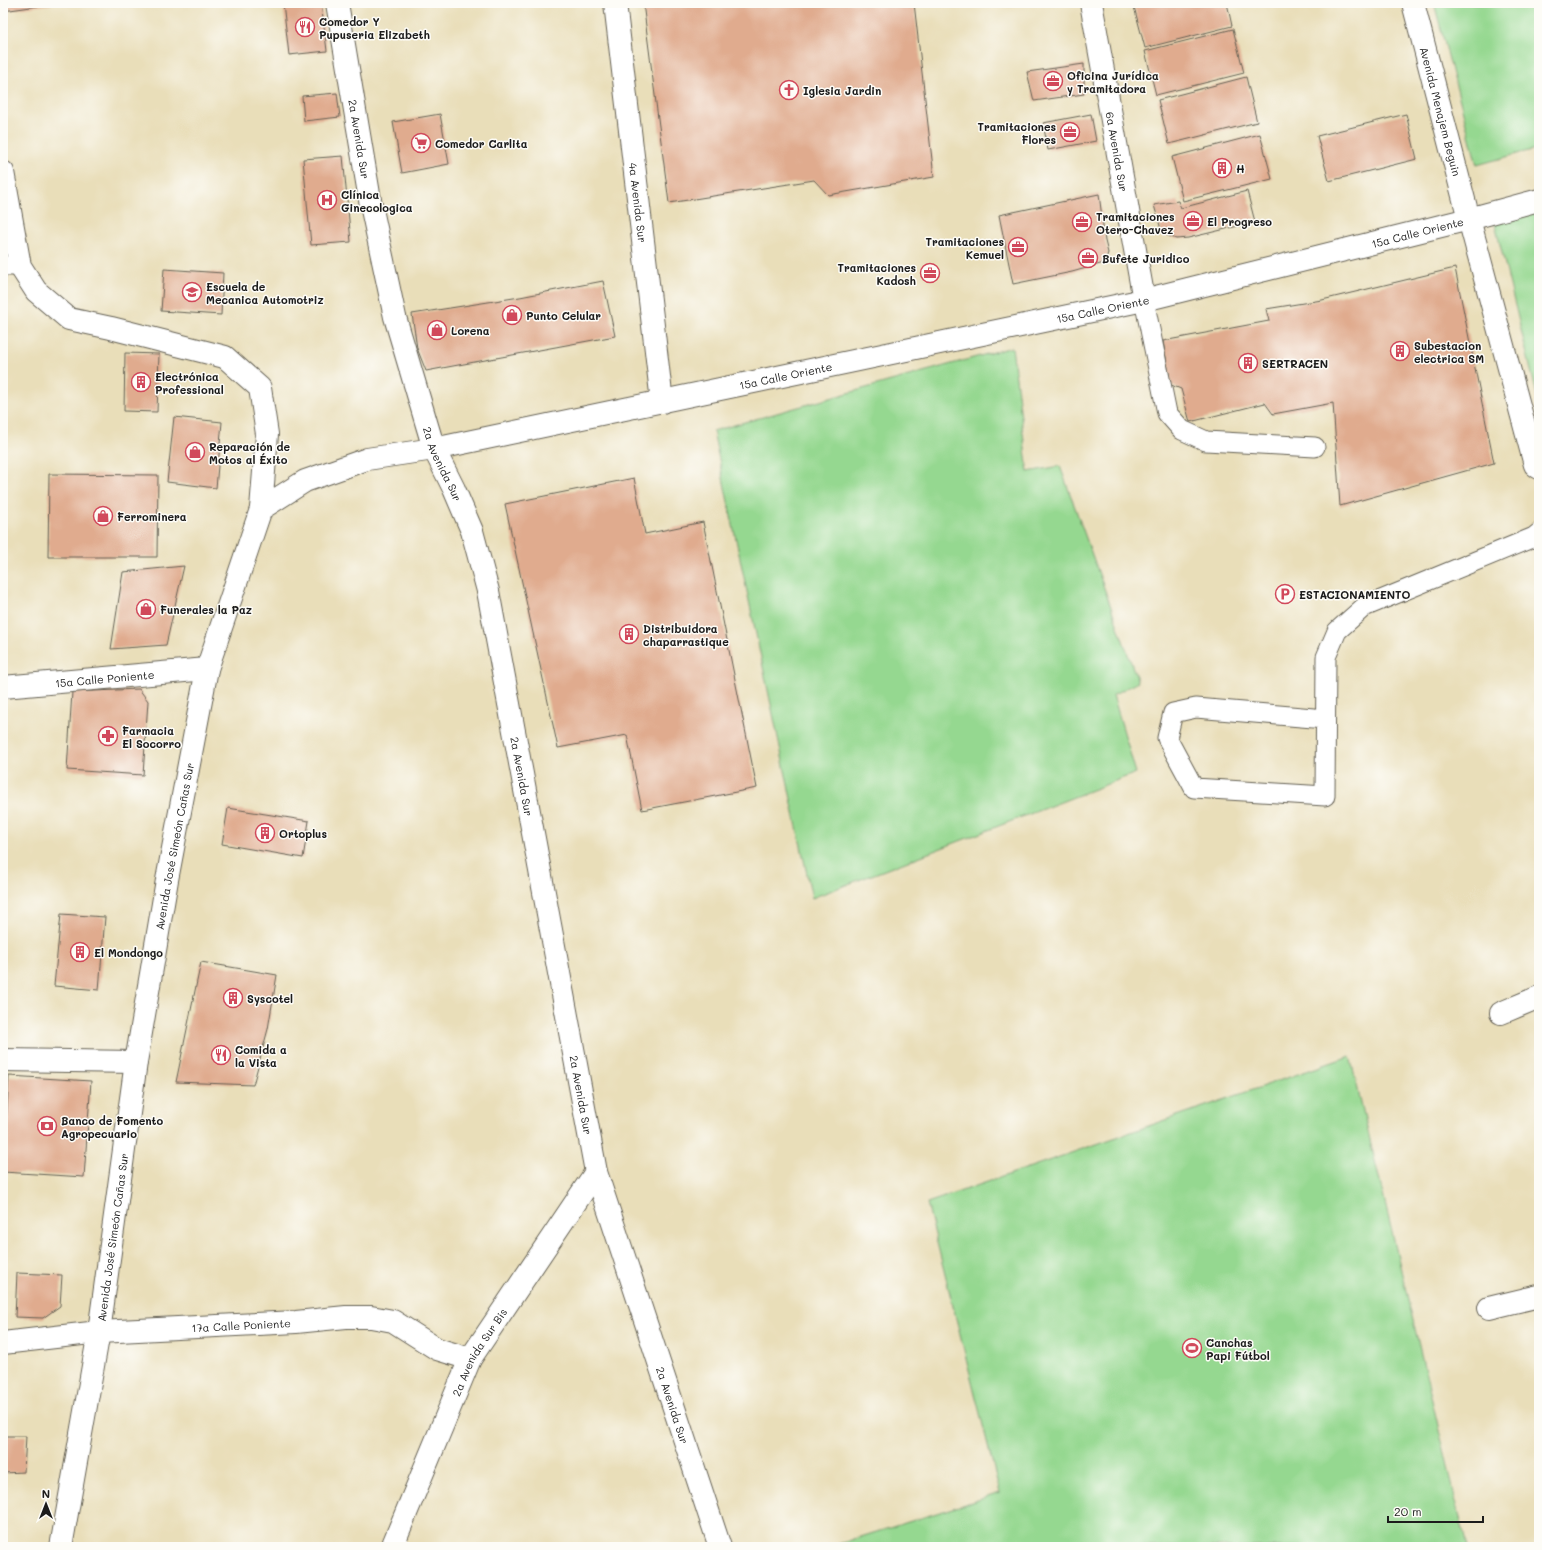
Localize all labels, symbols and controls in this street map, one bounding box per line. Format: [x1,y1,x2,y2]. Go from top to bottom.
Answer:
place label: Comedor Y Pupuseria Elizabeth [319,14,430,42]
restaurant icon: Comedor Y Pupuseria Elizabeth [294,16,316,38]
street label: Avenida Menajem Beguin [1417,45,1465,178]
place label: Oficina Jurídica y Tramitadora [1067,68,1159,96]
office icon: Oficina Jurídica y Tramitadora [1042,70,1064,92]
church icon: Iglesia Jardin [778,79,800,101]
place label: Iglesia Jardin [803,83,881,98]
street label: 2a Avenida Sur [346,98,374,180]
street label: 6a Avenida Sur [1103,111,1132,193]
place label: Tramitaciones Flores [978,119,1056,147]
office icon: Tramitaciones Flores [1059,121,1081,143]
supermarket icon: Comedor Carlita [410,132,432,154]
place label: Comedor Carlita [435,136,528,151]
building icon: H [1211,157,1233,179]
place label: H [1236,161,1245,176]
street label: 4a Avenida Sur [626,162,651,244]
place label: Clínica Ginecologica [341,187,413,215]
hospital icon: Clínica Ginecologica [316,189,338,211]
place label: Tramitaciones Otero-Chavez [1096,209,1175,237]
office icon: El Progreso [1182,210,1204,232]
office icon: Tramitaciones Otero-Chavez [1071,211,1093,233]
street label: 15a Calle Oriente [1370,213,1465,251]
place label: El Progreso [1207,214,1272,229]
place label: Tramitaciones Kemuel [926,234,1004,262]
office icon: Tramitaciones Kemuel [1007,236,1029,258]
office icon: Bufete Juridico [1077,247,1099,269]
place label: Bufete Juridico [1102,251,1190,266]
place label: Tramitaciones Kadosh [838,260,916,288]
office icon: Tramitaciones Kadosh [919,262,941,284]
place label: Escuela de Mecanica Automotriz [206,279,324,307]
school or university icon: Escuela de Mecanica Automotriz [181,281,203,303]
street label: 15a Calle Oriente [1055,291,1151,326]
shop icon: Punto Celular [501,304,523,326]
place label: Punto Celular [526,308,601,323]
shop icon: Lorena [426,319,448,341]
place label: Lorena [451,323,490,338]
place label: Subestacion electrica SM [1414,338,1484,366]
building icon: Subestacion electrica SM [1389,340,1411,362]
building icon: SERTRACEN [1237,352,1259,374]
place label: SERTRACEN [1262,356,1328,371]
street label: 15a Calle Oriente [738,358,834,392]
place label: Electrónica Professional [155,369,224,397]
building icon: Electrónica Professional [130,371,152,393]
street label: 2a Avenida Sur [420,425,466,503]
place label: Reparación de Motos al Éxito [209,439,291,467]
shop icon: Reparación de Motos al Éxito [184,441,206,463]
shop icon: Ferrominera [92,505,114,527]
place label: Ferrominera [117,509,187,524]
parking icon: ESTACIONAMIENTO [1274,583,1296,605]
place label: ESTACIONAMIENTO [1299,587,1411,602]
shop icon: Funerales la Paz [135,598,157,620]
place label: Funerales la Paz [160,602,252,617]
place label: Distribuidora chaparrastique [643,621,729,649]
building icon: Distribuidora chaparrastique [618,623,640,645]
street label: 15a Calle Poniente [54,666,155,690]
place label: Farmacia El Socorro [122,723,181,751]
pharmacy icon: Farmacia El Socorro [97,725,119,747]
street label: 2a Avenida Sur [508,735,537,817]
street label: Avenida José Simeón Cañas Sur [151,761,197,931]
building icon: Ortoplus [254,822,276,844]
place label: Ortoplus [279,826,327,841]
building icon: El Mondongo [69,941,91,963]
place label: El Mondongo [94,945,163,960]
building icon: Syscotel [222,987,244,1009]
place label: Syscotel [247,991,293,1006]
place label: Comida a la Vista [235,1042,287,1070]
restaurant icon: Comida a la Vista [210,1044,232,1066]
street label: 2a Avenida Sur [567,1054,596,1136]
place label: Banco de Fomento Agropecuario [61,1113,163,1141]
bank icon: Banco de Fomento Agropecuario [36,1115,58,1137]
street label: Avenida José Simeón Cañas Sur [93,1152,131,1322]
street label: 2a Avenida Sur Bis [448,1305,510,1398]
street label: 17a Calle Poniente [191,1315,291,1335]
place label: Canchas Papi Fútbol [1206,1335,1270,1363]
sports icon: Canchas Papi Fútbol [1181,1337,1203,1359]
street label: 2a Avenida Sur [653,1365,693,1446]
north arrow [26,1484,66,1524]
text: N [42,1486,50,1501]
scale bar [1388,1498,1483,1524]
text: 20 m [1394,1503,1422,1519]

